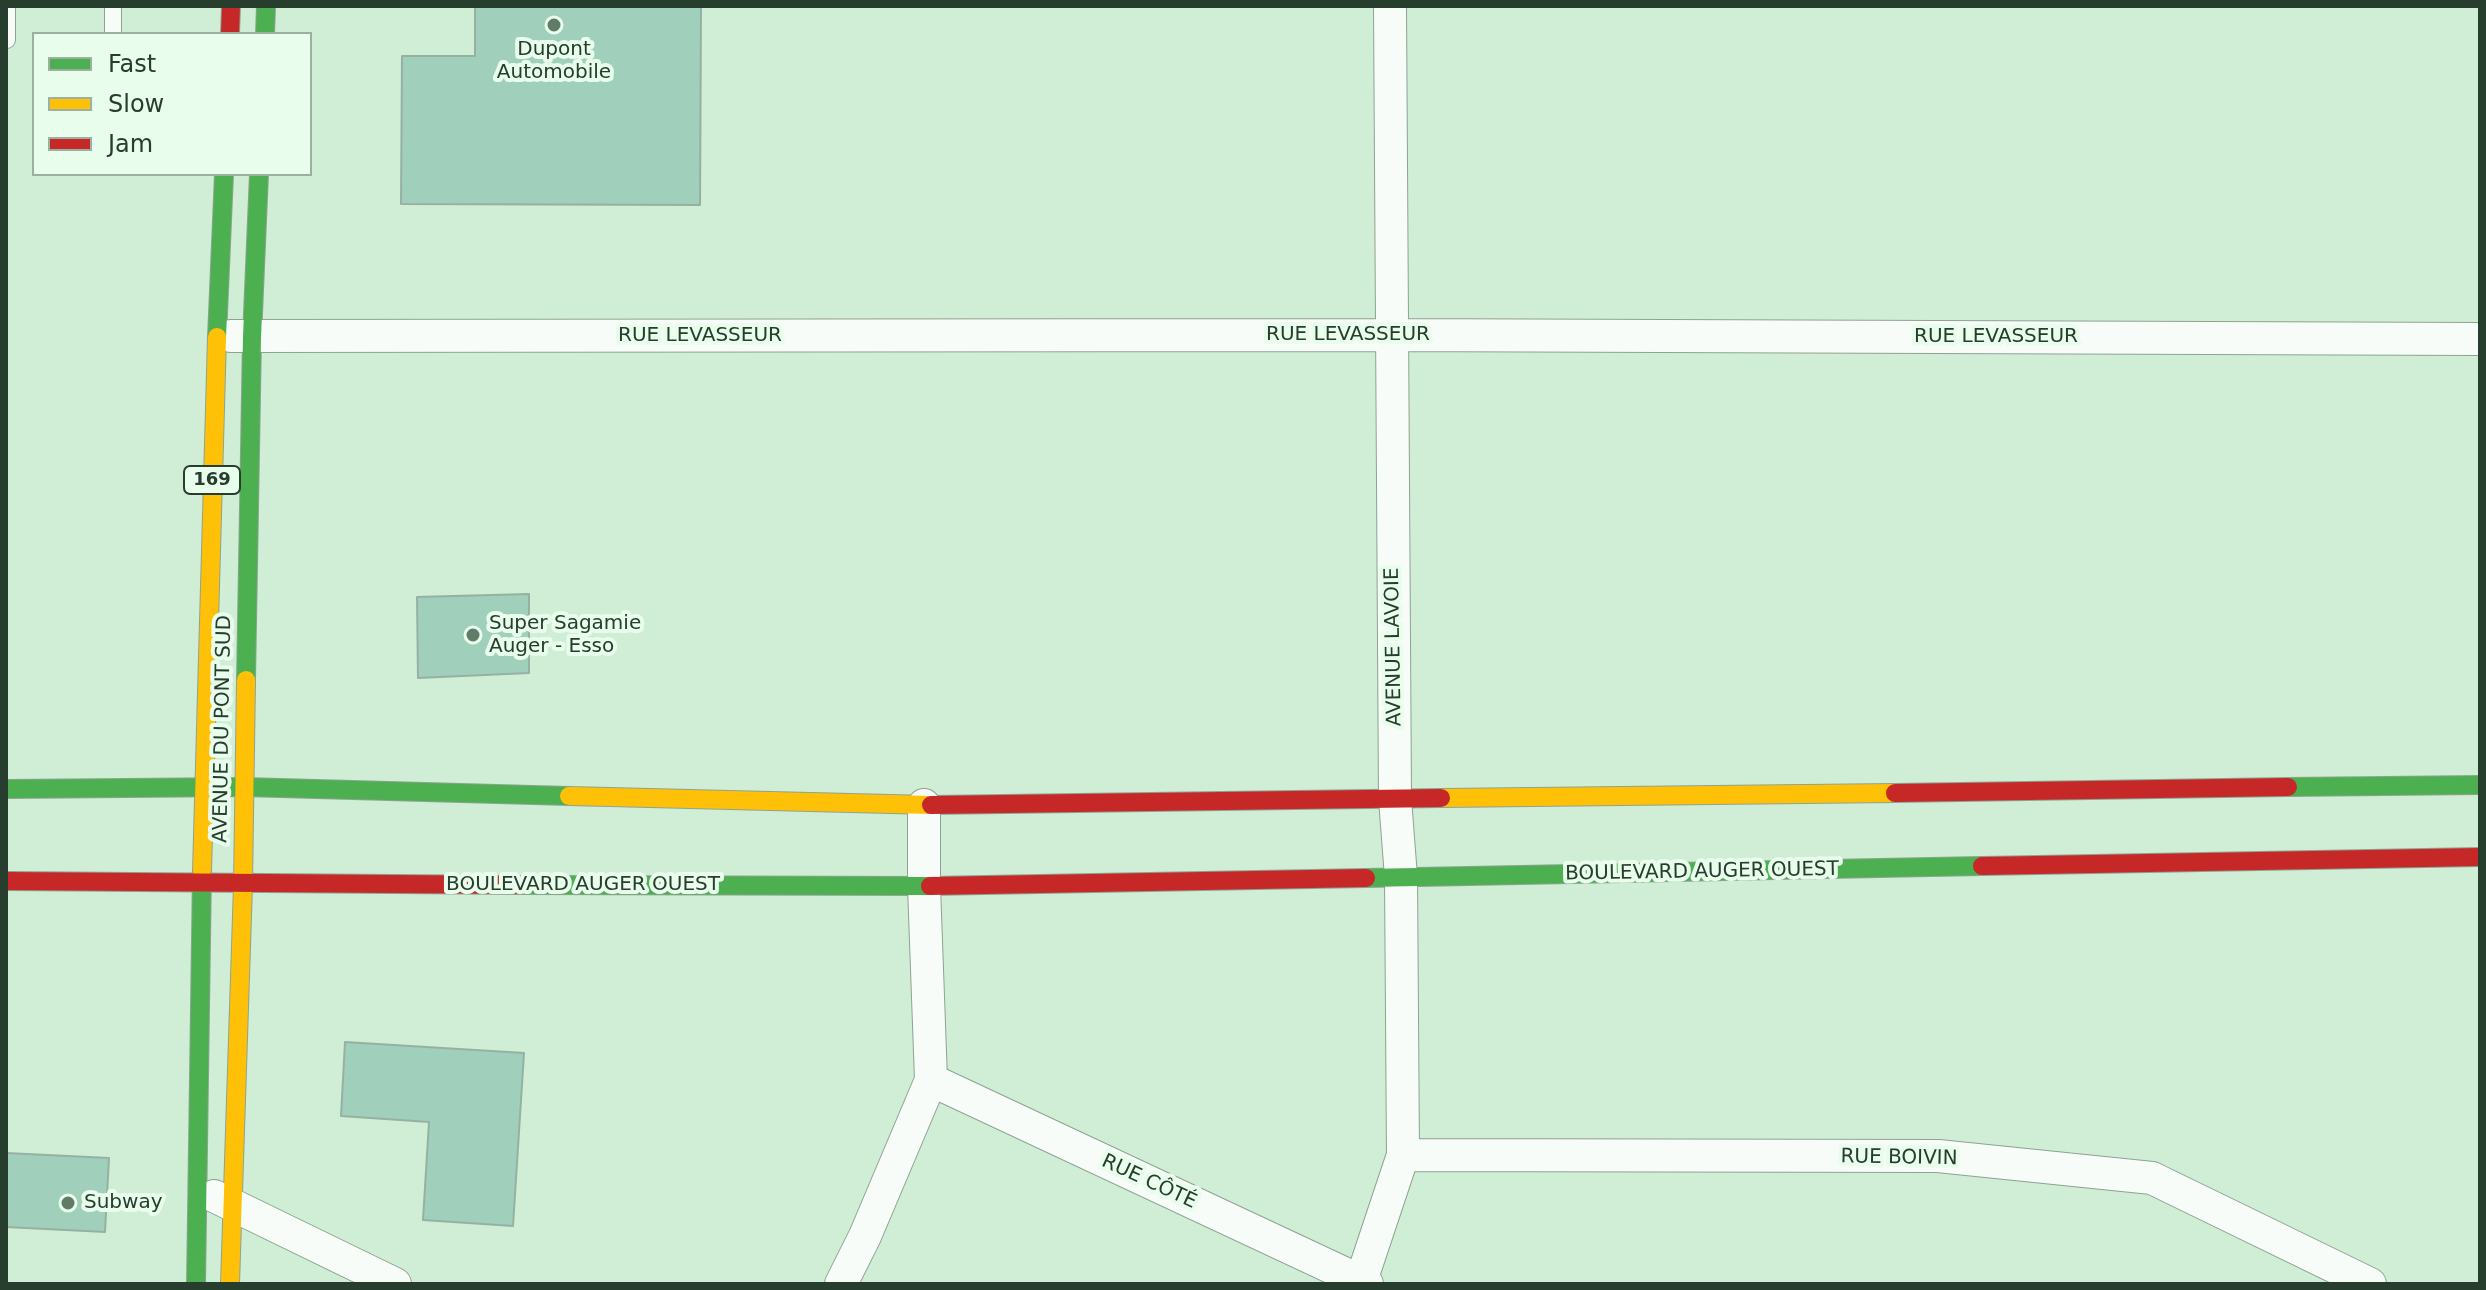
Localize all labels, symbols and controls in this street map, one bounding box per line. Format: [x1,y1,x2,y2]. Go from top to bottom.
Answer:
marker: Dupont Automobile [545,16,563,34]
legend [32,32,312,176]
place label: Dupont Automobile [497,38,611,85]
text: Fast [108,50,156,78]
text: Slow [108,90,164,118]
text: Jam [108,130,153,158]
street label: RUE LEVASSEUR [1266,323,1430,347]
street label: RUE LEVASSEUR [618,324,782,348]
street label: RUE LEVASSEUR [1914,325,2078,349]
road number: 169 [184,466,240,494]
street label: AVENUE LAVOIE [1381,567,1407,727]
place label: Super Sagamie Auger - Esso [489,612,641,659]
street label: AVENUE DU PONT SUD [209,615,237,843]
marker: Super Sagamie Auger - Esso [464,626,482,644]
street label: BOULEVARD AUGER OUEST [1565,858,1839,886]
street label: BOULEVARD AUGER OUEST [446,873,720,897]
street label: RUE BOIVIN [1840,1145,1958,1171]
street label: RUE CÔTÉ [1098,1150,1200,1214]
place label: Subway [84,1191,163,1215]
marker: Subway [59,1194,77,1212]

